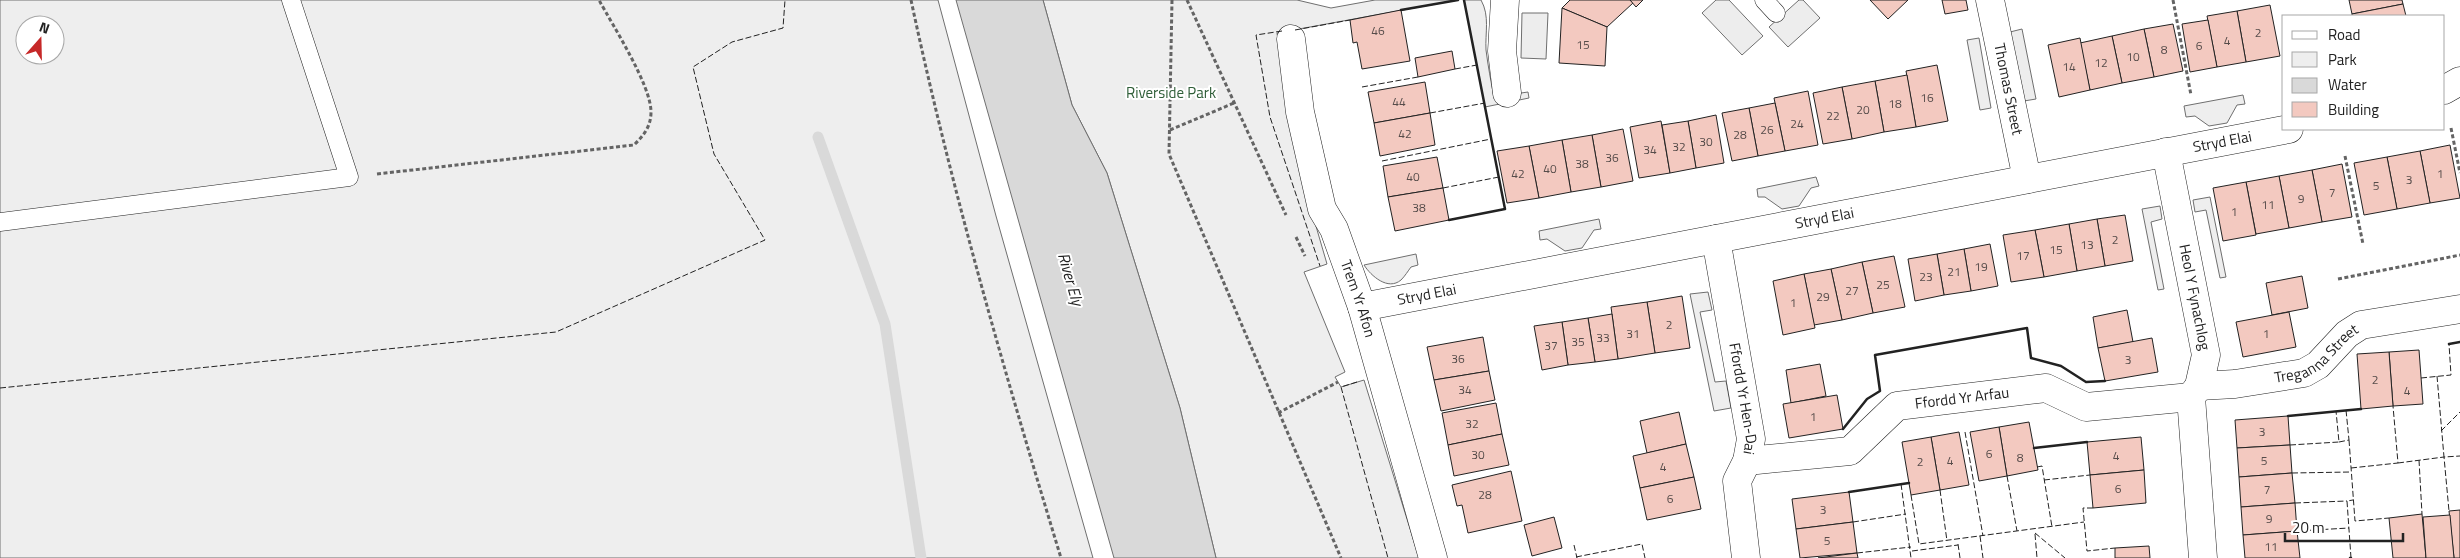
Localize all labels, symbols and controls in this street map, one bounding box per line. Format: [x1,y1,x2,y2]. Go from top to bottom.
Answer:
north arrow [15,15,65,65]
legend [2282,15,2445,130]
text: N [36,16,53,39]
house number: 46 [1371,21,1385,40]
house number: 2 [2255,23,2261,42]
text: Road [2328,23,2360,46]
house number: 4 [2224,31,2231,50]
house number: 15 [1576,35,1590,54]
house number: 6 [2196,36,2203,55]
house number: 8 [2161,40,2168,59]
street label: Thomas Street [1988,41,2030,138]
house number: 10 [2126,47,2140,66]
text: Park [2328,48,2357,71]
house number: 12 [2094,53,2108,72]
house number: 14 [2062,57,2076,76]
text: Water [2328,73,2367,96]
park label: Riverside Park [1126,81,1216,104]
house number: 16 [1920,88,1934,107]
house number: 44 [1392,92,1406,111]
house number: 18 [1888,94,1902,113]
text: Building [2328,98,2379,121]
house number: 20 [1856,100,1870,119]
house number: 22 [1826,106,1840,125]
house number: 24 [1790,114,1804,133]
house number: 26 [1760,120,1774,139]
house number: 42 [1398,124,1412,143]
street label: Stryd Elai [2191,124,2254,158]
house number: 28 [1733,125,1747,144]
house number: 30 [1699,132,1713,151]
house number: 32 [1672,137,1686,156]
house number: 34 [1643,140,1657,159]
house number: 36 [1605,148,1619,167]
house number: 38 [1575,154,1589,173]
house number: 40 [1543,159,1557,178]
house number: 42 [1511,164,1525,183]
house number: 1 [2437,164,2443,183]
house number: 40 [1406,167,1420,186]
house number: 3 [2406,170,2412,189]
house number: 5 [2373,176,2380,195]
house number: 7 [2329,183,2335,202]
house number: 9 [2298,189,2305,208]
house number: 11 [2261,195,2275,214]
house number: 38 [1412,198,1426,217]
street label: Stryd Elai [1793,201,1856,235]
house number: 1 [2231,202,2237,221]
house number: 2 [2112,230,2118,249]
house number: 13 [2080,235,2094,254]
house number: 15 [2049,240,2063,259]
street label: Heol Y Fynachlog [2173,242,2217,353]
house number: 17 [2016,246,2030,265]
water label: River Ely [1052,250,1090,310]
street label: Trem Yr Afon [1335,256,1382,340]
house number: 19 [1974,257,1988,276]
house number: 21 [1947,262,1961,281]
house number: 23 [1919,267,1933,286]
house number: 25 [1876,275,1890,294]
street label: Stryd Elai [1395,277,1458,311]
house number: 27 [1845,281,1859,300]
house number: 29 [1816,287,1830,306]
house number: 1 [1790,293,1796,312]
house number: 2 [1666,315,1672,334]
street label: Treganna Street [2273,317,2363,389]
house number: 31 [1626,324,1640,343]
house number: 1 [2263,324,2269,343]
house number: 33 [1596,328,1610,347]
house number: 35 [1571,332,1585,351]
house number: 37 [1544,336,1558,355]
street label: Ffordd Yr Hen-Dai [1723,341,1764,456]
house number: 36 [1451,349,1465,368]
house number: 3 [2125,350,2131,369]
house number: 2 [2372,370,2378,389]
house number: 34 [1458,380,1472,399]
street label: Ffordd Yr Arfau [1913,381,2010,415]
house number: 4 [2404,381,2411,400]
house number: 1 [1810,407,1816,426]
house number: 32 [1465,414,1479,433]
house number: 3 [2259,422,2265,441]
house number: 6 [1986,444,1993,463]
house number: 30 [1471,445,1485,464]
house number: 4 [2113,446,2120,465]
house number: 8 [2017,448,2024,467]
house number: 4 [1947,451,1954,470]
house number: 5 [2261,451,2268,470]
house number: 2 [1917,452,1923,471]
house number: 4 [1660,457,1667,476]
house number: 6 [2115,479,2122,498]
house number: 7 [2264,480,2270,499]
house number: 28 [1478,485,1492,504]
house number: 6 [1667,489,1674,508]
house number: 3 [1820,500,1826,519]
house number: 9 [2266,509,2273,528]
scale bar [2285,510,2402,542]
text: 20 m [2292,516,2325,539]
house number: 5 [1824,531,1831,550]
house number: 11 [2264,537,2278,556]

